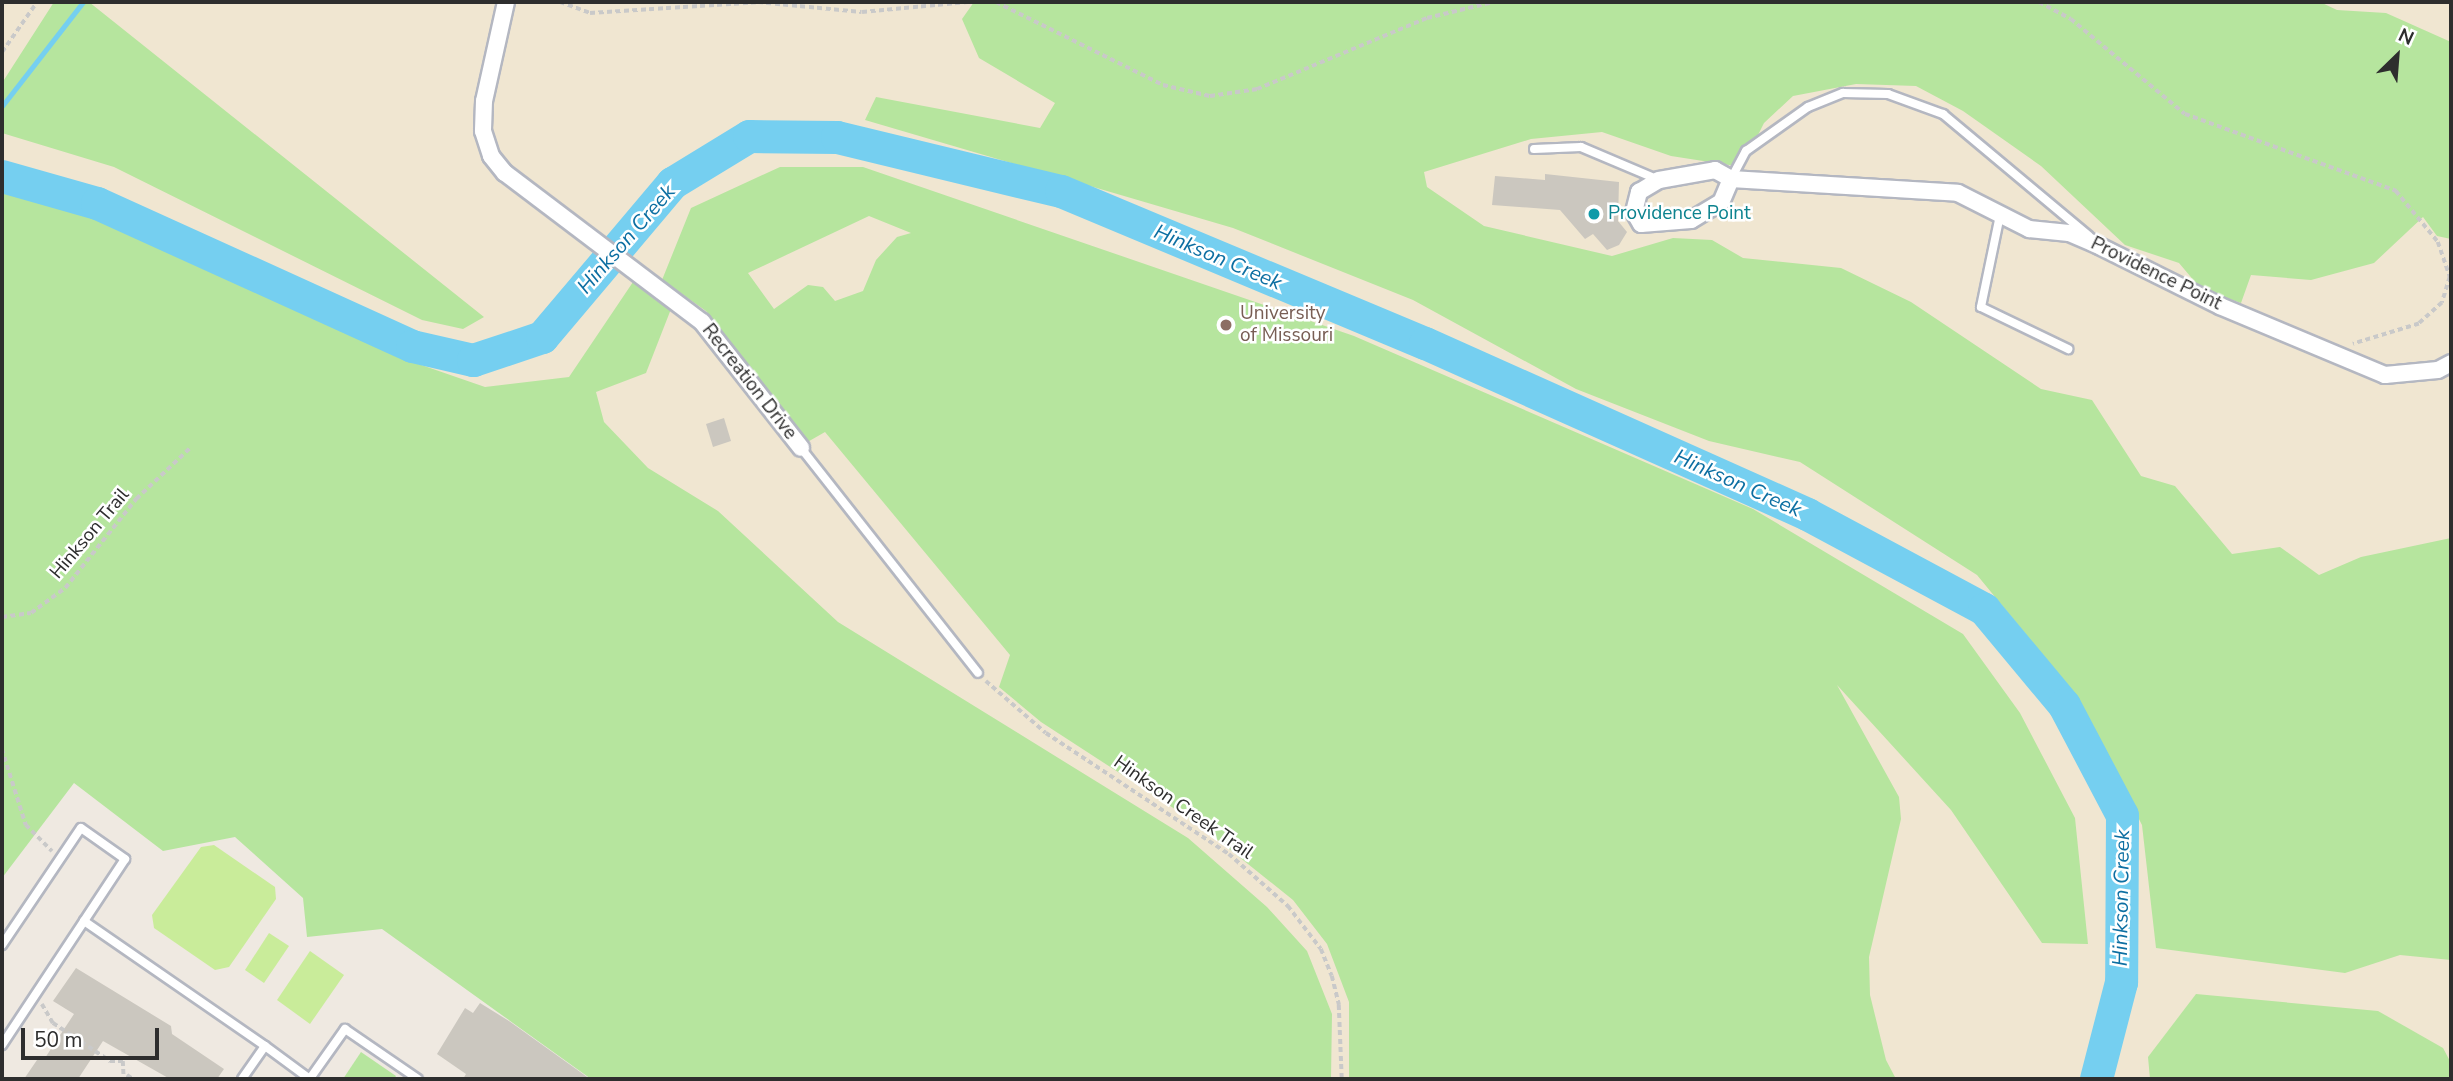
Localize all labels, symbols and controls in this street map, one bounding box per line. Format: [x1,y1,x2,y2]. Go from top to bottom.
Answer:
north arrow [2362,21,2432,91]
text: N [2394,22,2418,52]
water label: Hinkson Creek [572,179,680,299]
place label: Providence Point [1608,203,1751,225]
marker: Providence Point [1586,206,1602,222]
water label: Hinkson Creek [1150,219,1286,295]
street label: Providence Point [2087,232,2225,316]
place label: University of Missouri [1240,303,1333,347]
marker: University of Missouri [1218,317,1234,333]
street label: Recreation Drive [697,320,801,444]
water label: Hinkson Creek [1671,444,1805,522]
street label: Hinkson Trail [46,484,134,584]
street label: Hinkson Creek Trail [1109,751,1257,865]
water label: Hinkson Creek [2107,830,2135,966]
scale bar [24,1014,163,1058]
text: 50 m [34,1026,83,1054]

